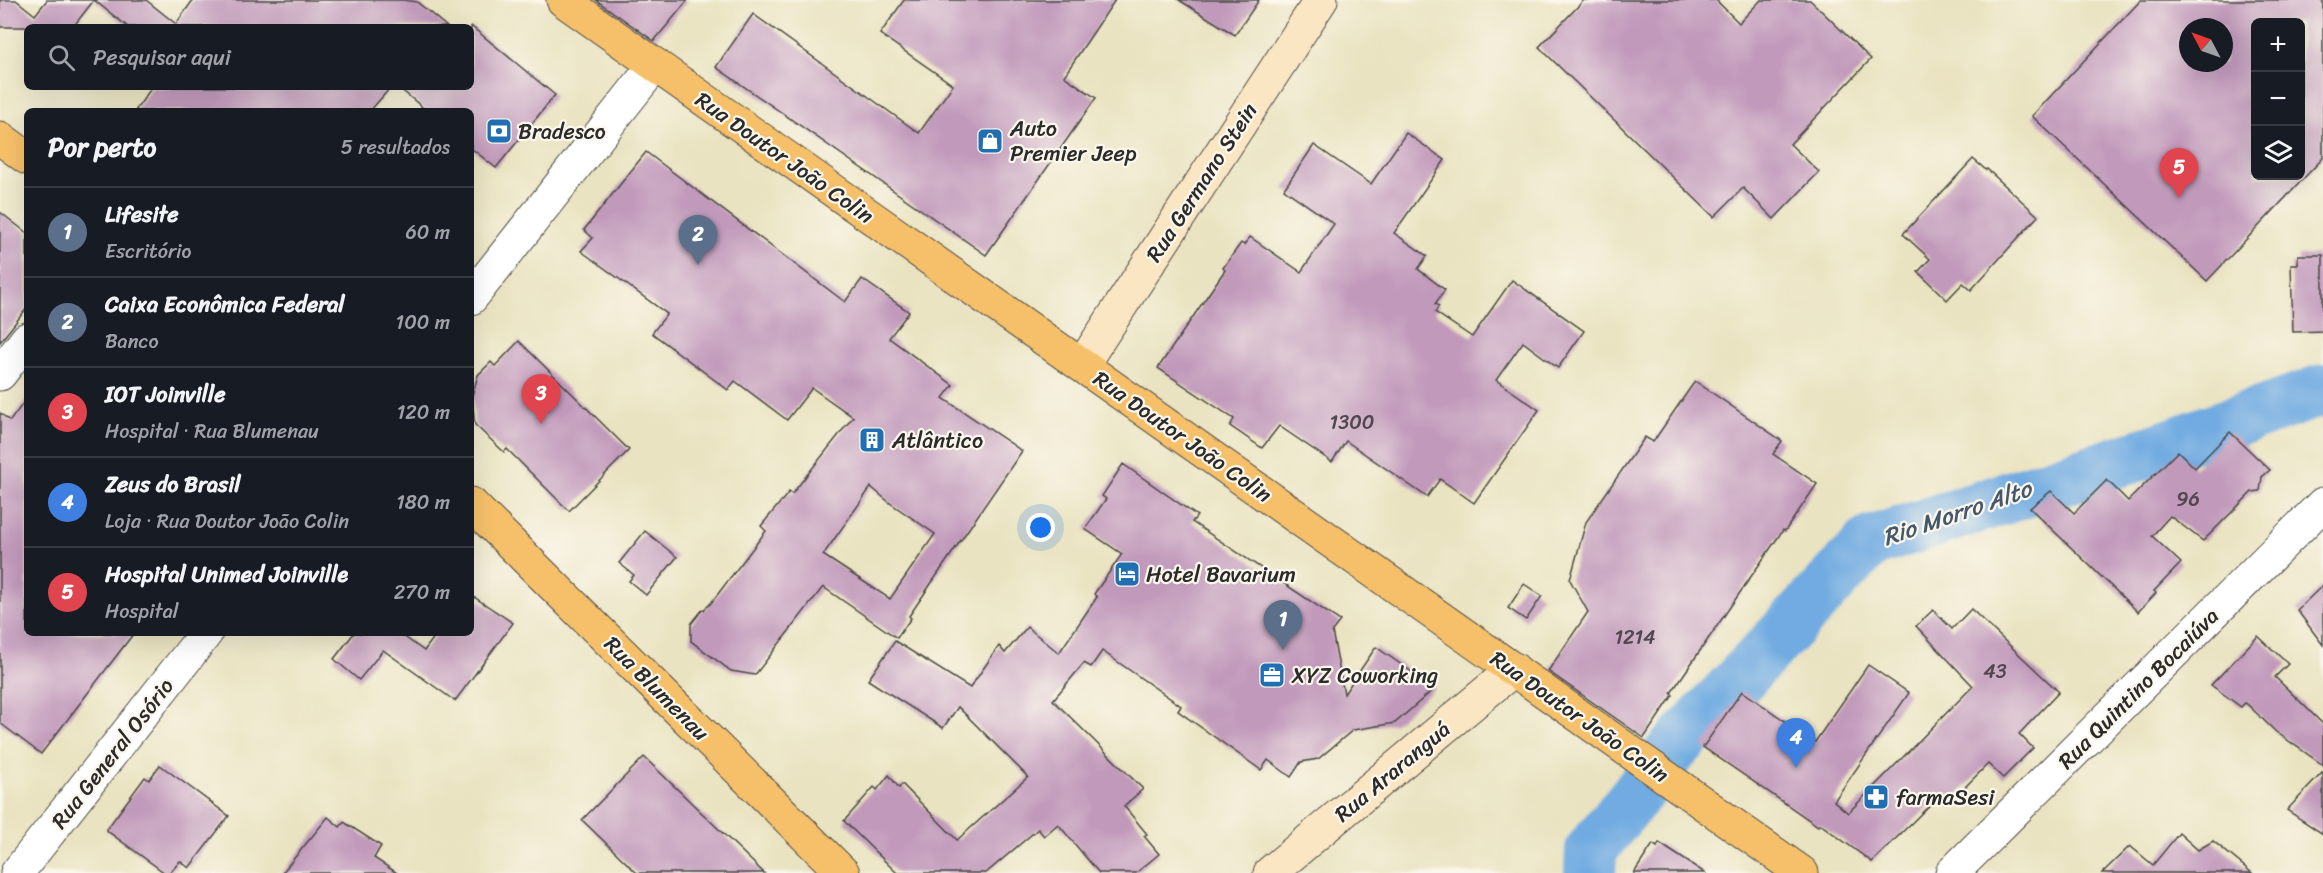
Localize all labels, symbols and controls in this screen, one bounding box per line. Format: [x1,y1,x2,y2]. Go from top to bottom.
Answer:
north arrow [2179,18,2233,72]
map controls [2251,18,2305,180]
button: + [2251,18,2305,72]
search box [24,24,474,90]
text: Pesquisar aqui [93,38,231,77]
icon: search [45,41,78,74]
button: − [2251,72,2305,126]
street label: Rua Doutor João Colin [687,81,883,234]
street label: Rua Germano Stein [1135,94,1268,270]
place label: Auto Premier Jeep [1009,109,1137,173]
place label: Bradesco [518,112,606,151]
bank icon: Bradesco [484,116,514,146]
text: Por perto [48,124,156,170]
shop icon: Auto Premier Jeep [975,126,1005,156]
button: layers [2251,126,2305,180]
text: 5 resultados [341,130,450,165]
pin: 5 [2160,148,2198,198]
text: Lifesite [105,195,179,234]
text: 1 [63,215,72,250]
text: 60 m [405,215,450,250]
pin: 2 [678,216,718,265]
text: Escritório [105,234,192,269]
text: Caixa Econômica Federal [105,285,345,324]
text: 2 [62,305,73,340]
text: 100 m [396,305,450,340]
text: Banco [105,324,159,359]
street label: Rua Doutor João Colin [1085,360,1281,513]
pin: 3 [522,374,560,424]
text: IOT Joinville [105,375,226,414]
text: 3 [62,395,73,430]
text: 120 m [397,395,450,430]
house number: 1300 [1330,405,1374,440]
text: Hospital · Rua Blumenau [105,414,319,449]
place label: Atlântico [891,421,983,460]
building icon: Atlântico [857,425,887,455]
text: Zeus do Brasil [105,465,241,504]
water label: Rio Morro Alto [1877,467,2039,558]
house number: 96 [2176,482,2200,517]
text: 4 [61,485,74,520]
text: 180 m [396,485,450,520]
text: Loja · Rua Doutor João Colin [105,504,349,539]
your location [1026,513,1055,542]
text: Hospital Unimed Joinville [105,555,348,594]
place label: Hotel Bavarium [1146,555,1296,594]
hotel icon: Hotel Bavarium [1112,559,1142,589]
text: 5 [61,575,74,610]
text: 270 m [394,575,450,610]
text: Hospital [105,594,178,629]
street label: Rua Quintino Bocaiúva [2048,598,2229,779]
pin: 1 [1264,600,1302,650]
house number: 1214 [1614,620,1656,655]
street label: Rua Blumenau [594,626,719,751]
street label: Rua Doutor João Colin [1482,640,1678,793]
house number: 43 [1983,654,2007,689]
place label: XYZ Coworking [1291,656,1438,695]
office icon: XYZ Coworking [1257,660,1287,690]
street label: Rua General Osório [41,669,184,838]
street label: Rua Araranguá [1325,711,1459,832]
pin: 4 [1776,718,1816,768]
place label: farmaSesi [1896,778,1995,817]
pharmacy icon: farmaSesi [1861,782,1891,812]

